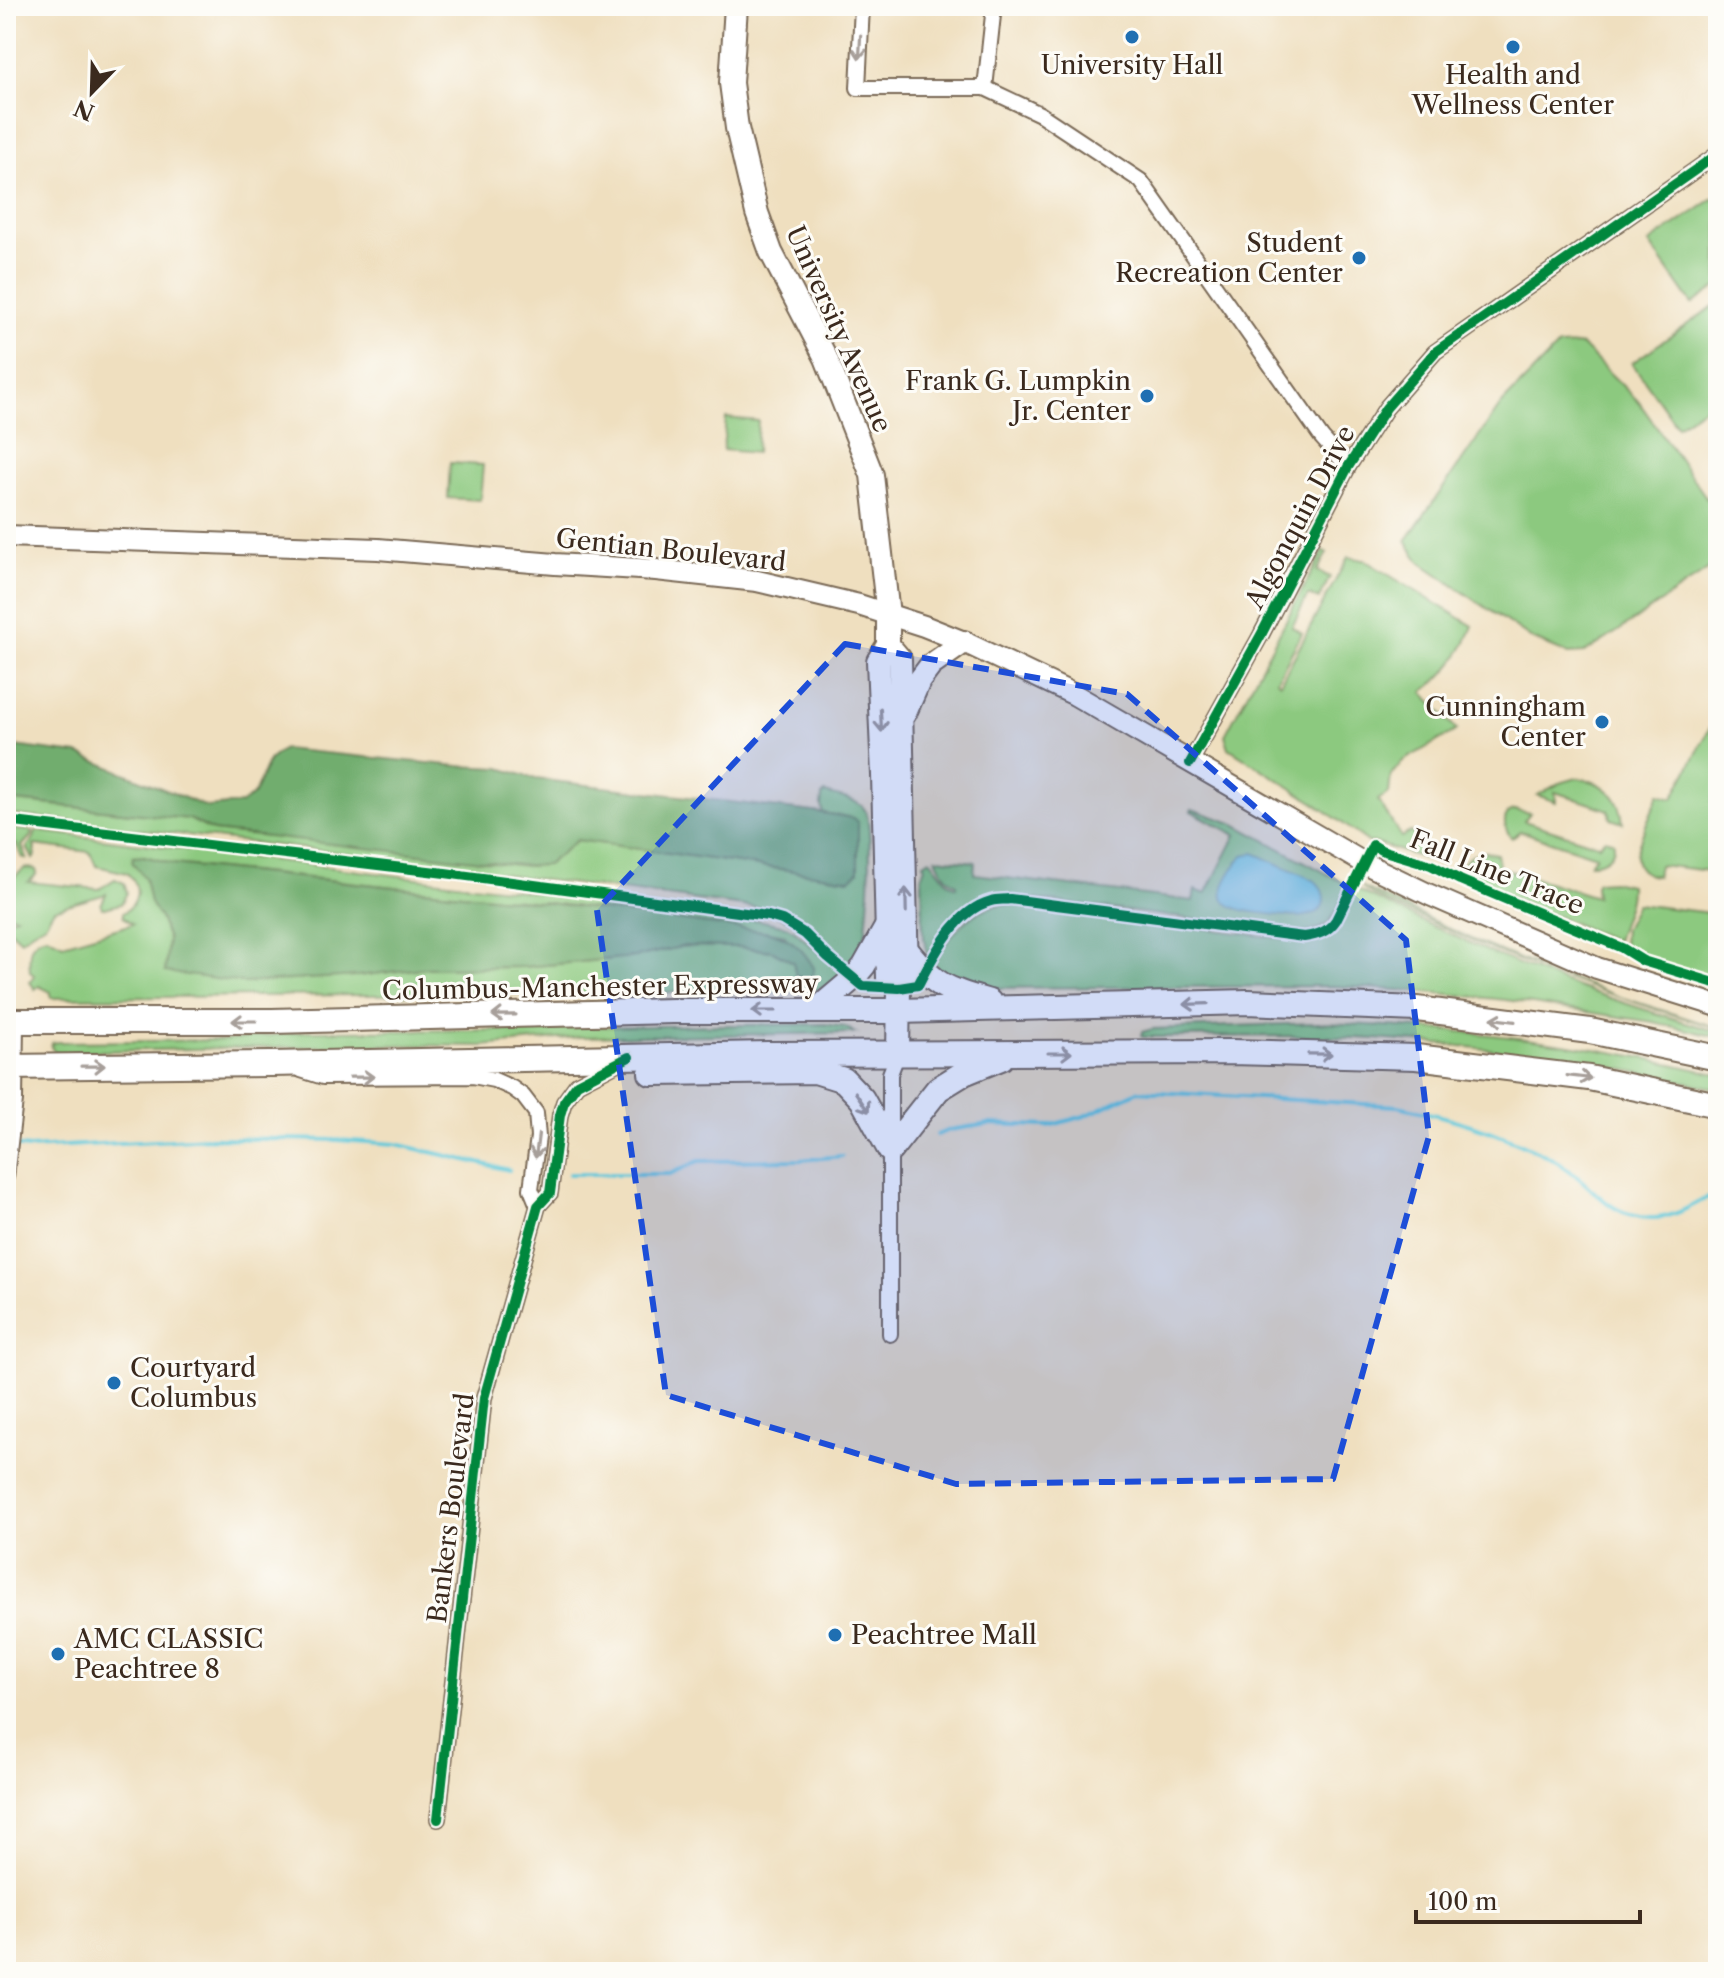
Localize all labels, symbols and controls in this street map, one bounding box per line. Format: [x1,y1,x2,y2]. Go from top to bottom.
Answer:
marker: University Hall [1123,28,1141,46]
one-way arrow [852,33,867,60]
marker: Health and Wellness Center [1504,38,1522,56]
place label: University Hall [1041,49,1223,81]
north arrow [52,52,132,132]
place label: Health and Wellness Center [1411,59,1614,121]
text: N [70,94,98,126]
street label: University Avenue [779,221,899,437]
place label: Student Recreation Center [1115,227,1344,289]
marker: Student Recreation Center [1350,249,1368,267]
place label: Frank G. Lumpkin Jr. Center [905,365,1131,427]
marker: Frank G. Lumpkin Jr. Center [1138,387,1156,405]
street label: Algonquin Drive [1238,420,1362,615]
street label: Gentian Boulevard [554,522,788,578]
place label: Cunningham Center [1425,691,1586,753]
one-way arrow [874,706,889,733]
marker: Cunningham Center [1593,713,1611,731]
street label: Fall Line Trace [1405,823,1589,921]
one-way arrow [898,887,913,914]
street label: Columbus-Manchester Expressway [381,967,819,1007]
one-way arrow [1183,996,1210,1011]
one-way arrow [751,1003,778,1019]
one-way arrow [491,1008,518,1023]
one-way arrow [231,1013,258,1029]
one-way arrow [1491,1013,1517,1028]
one-way arrow [1046,1045,1073,1061]
one-way arrow [1306,1047,1333,1062]
one-way arrow [79,1058,106,1074]
one-way arrow [348,1069,375,1085]
one-way arrow [1565,1069,1591,1084]
one-way arrow [854,1090,870,1112]
one-way arrow [529,1132,544,1159]
place label: Courtyard Columbus [130,1352,257,1414]
marker: Courtyard Columbus [105,1374,123,1392]
street label: Bankers Boulevard [421,1391,481,1625]
place label: Peachtree Mall [851,1619,1037,1651]
place label: AMC CLASSIC Peachtree 8 [73,1623,263,1685]
marker: Peachtree Mall [826,1626,844,1644]
marker: AMC CLASSIC Peachtree 8 [49,1645,67,1663]
scale bar [1416,1874,1640,1924]
text: 100 m [1428,1887,1497,1916]

